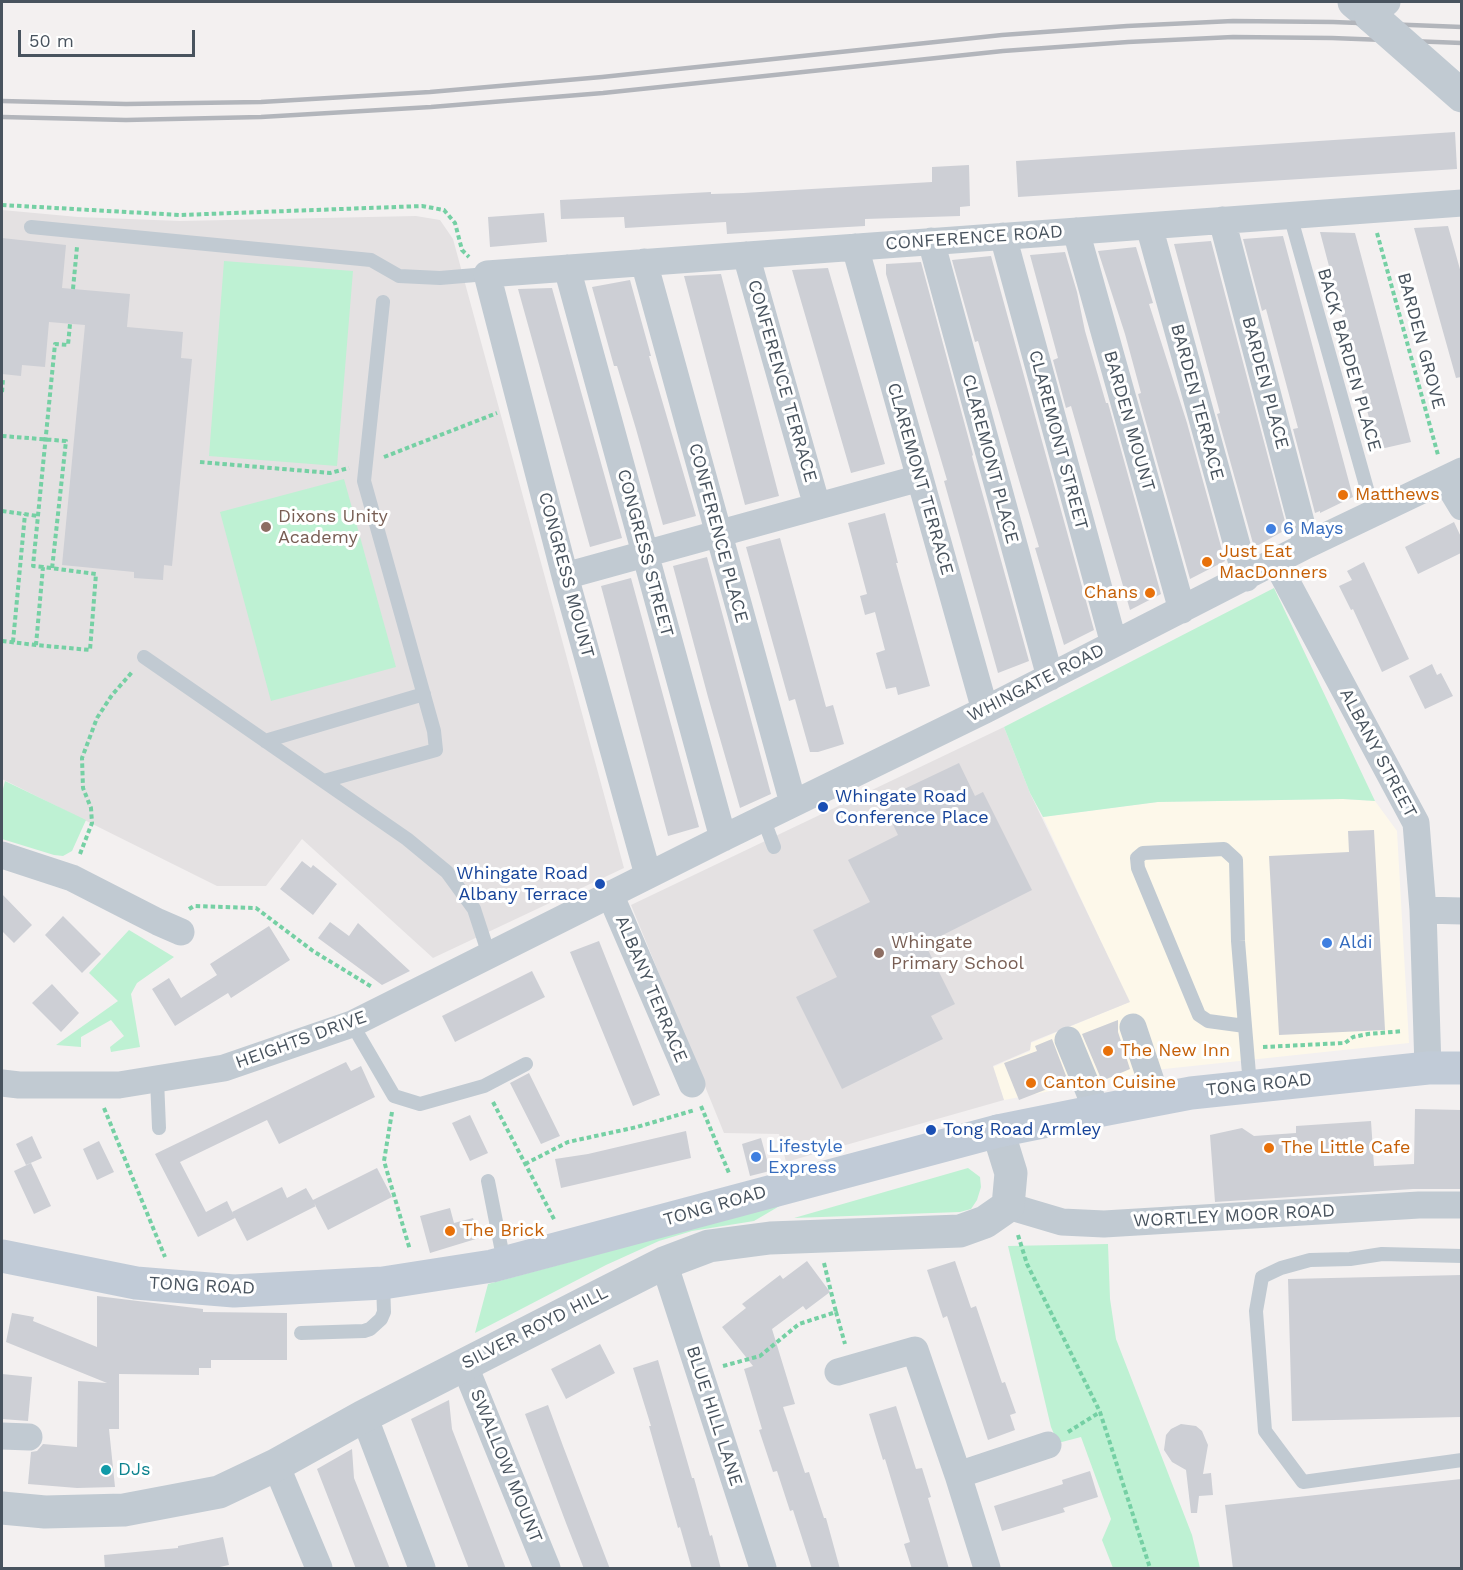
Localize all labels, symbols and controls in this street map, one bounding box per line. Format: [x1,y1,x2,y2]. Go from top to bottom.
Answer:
scale bar [21,18,198,56]
text: 50 m [29,30,74,51]
street label: CONFERENCE ROAD [885,221,1063,255]
street label: BACK BARDEN PLACE [1312,266,1386,454]
street label: BARDEN GROVE [1392,270,1450,412]
street label: CONFERENCE TERRACE [743,277,821,485]
street label: BARDEN PLACE [1237,314,1293,452]
street label: BARDEN TERRACE [1166,322,1228,482]
street label: CLAREMONT STREET [1024,348,1092,532]
street label: BARDEN MOUNT [1099,348,1159,494]
street label: CLAREMONT PLACE [957,372,1023,546]
street label: CLAREMONT TERRACE [882,380,958,578]
street label: CONFERENCE PLACE [684,441,752,625]
street label: CONGRESS STREET [612,467,678,639]
place label: Matthews [1355,484,1440,506]
marker: Matthews [1336,488,1350,502]
street label: CONGRESS MOUNT [534,490,598,660]
place label: Dixons Unity Academy [278,506,388,548]
place label: 6 Mays [1283,518,1344,540]
marker: Dixons Unity Academy [259,520,273,534]
marker: 6 Mays [1264,522,1278,536]
place label: Just Eat MacDonners [1219,541,1327,584]
marker: Just Eat MacDonners [1200,555,1214,569]
place label: Chans [1084,582,1138,604]
marker: Chans [1143,586,1157,600]
street label: WHINGATE ROAD [964,639,1108,727]
street label: ALBANY STREET [1335,685,1421,821]
place label: Whingate Road Conference Place [835,786,989,828]
marker: Whingate Road Conference Place [816,800,830,814]
place label: Whingate Road Albany Terrace [456,863,588,906]
marker: Whingate Road Albany Terrace [593,877,607,891]
street label: ALBANY TERRACE [610,912,692,1066]
place label: Whingate Primary School [891,932,1024,974]
place label: Aldi [1339,932,1372,954]
marker: Aldi [1320,936,1334,950]
marker: Whingate Primary School [872,946,886,960]
street label: HEIGHTS DRIVE [233,1006,369,1074]
place label: The New Inn [1120,1040,1230,1062]
marker: The New Inn [1101,1044,1115,1058]
street label: TONG ROAD [1205,1069,1313,1101]
place label: Canton Cuisine [1043,1072,1176,1094]
marker: Canton Cuisine [1024,1076,1038,1090]
place label: Tong Road Armley [943,1119,1101,1141]
marker: Tong Road Armley [924,1123,938,1137]
place label: Lifestyle Express [768,1136,843,1178]
place label: The Little Cafe [1281,1137,1410,1159]
marker: The Little Cafe [1262,1141,1276,1155]
marker: Lifestyle Express [749,1150,763,1164]
street label: TONG ROAD [661,1181,769,1231]
street label: WORTLEY MOOR ROAD [1133,1200,1335,1232]
place label: The Brick [462,1220,544,1242]
marker: The Brick [443,1224,457,1238]
street label: TONG ROAD [148,1272,256,1300]
street label: SILVER ROYD HILL [458,1282,612,1374]
street label: BLUE HILL LANE [681,1343,747,1489]
street label: SWALLOW MOUNT [465,1386,547,1546]
place label: DJs [118,1459,150,1481]
marker: DJs [99,1463,113,1477]

